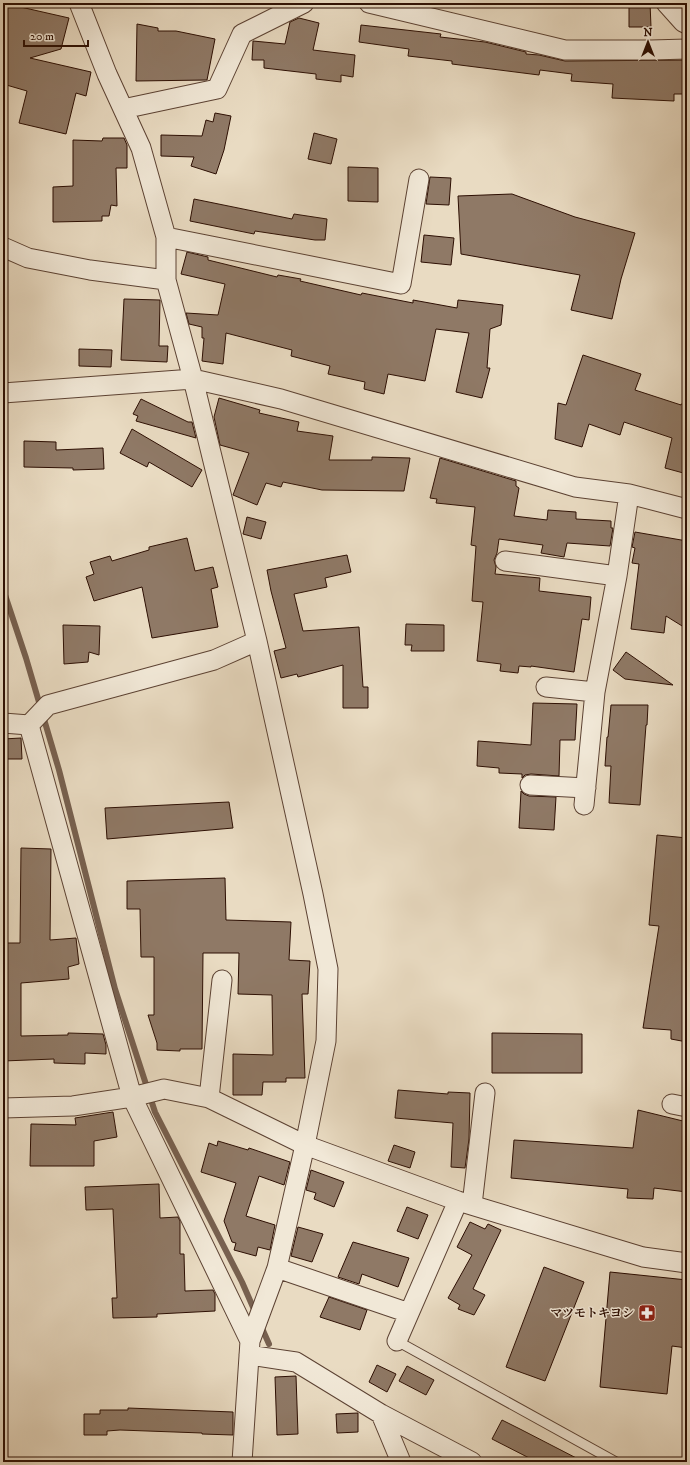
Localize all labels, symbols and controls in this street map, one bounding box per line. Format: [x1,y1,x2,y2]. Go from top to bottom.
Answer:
scale bar [24,22,88,48]
north arrow [628,22,668,62]
text: N [643,26,653,40]
text: 20 m [30,29,54,44]
pharmacy icon: マツモトキヨシ [637,1303,657,1323]
place label: マツモトキヨシ [550,1306,634,1321]

